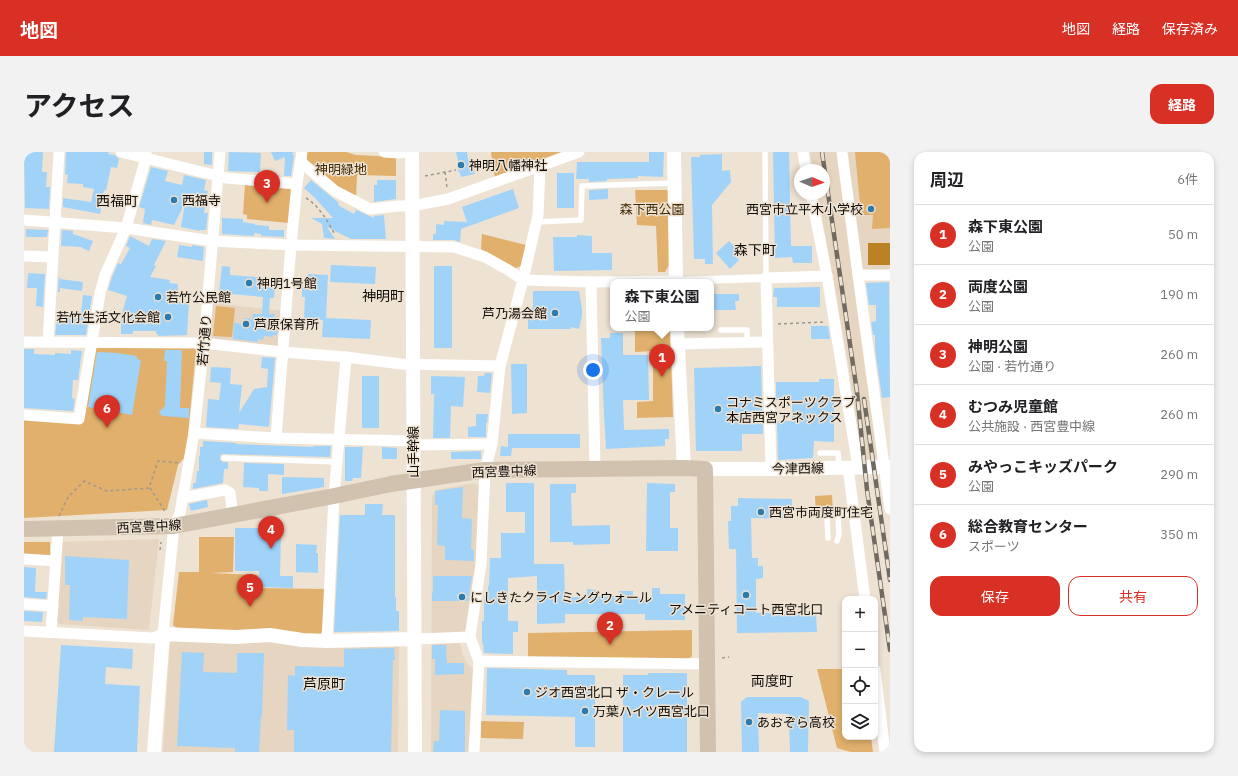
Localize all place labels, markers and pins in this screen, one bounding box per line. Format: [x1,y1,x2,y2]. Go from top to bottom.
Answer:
place label: 神明八幡神社 [469,157,547,174]
marker: 神明八幡神社 [456,160,466,170]
pin: 3 [254,170,280,203]
place label: 西福寺 [182,192,221,209]
marker: 西福寺 [169,195,179,205]
place label: 西宮市立平木小学校 [746,201,863,218]
marker: 西宮市立平木小学校 [866,204,876,214]
place label: 神明1号館 [257,275,317,292]
marker: 神明1号館 [244,278,254,288]
place label: 若竹公民館 [166,289,231,306]
marker: 若竹公民館 [153,292,163,302]
place label: 芦乃湯会館 [482,305,547,322]
marker: 芦乃湯会館 [550,308,560,318]
place label: 若竹生活文化会館 [56,309,160,326]
marker: 若竹生活文化会館 [163,312,173,322]
place label: 芦原保育所 [254,316,319,333]
marker: 芦原保育所 [241,319,251,329]
pin: 1 [649,344,675,377]
place label: コナミスポーツクラブ 本店西宮アネックス [726,394,856,426]
pin: 6 [94,395,120,428]
marker: コナミスポーツクラブ 本店西宮アネックス [713,404,723,414]
place label: 西宮市両度町住宅 [769,504,873,521]
marker: 西宮市両度町住宅 [756,507,766,517]
pin: 4 [258,516,284,549]
pin: 5 [237,574,263,607]
place label: にしきたクライミングウォール [470,589,652,606]
marker: アメニティコート西宮北口 [741,590,751,600]
marker: にしきたクライミングウォール [457,592,467,602]
place label: アメニティコート西宮北口 [669,601,823,618]
pin: 2 [597,612,623,645]
place label: ジオ西宮北口 ザ・クレール [535,684,694,701]
marker: ジオ西宮北口 ザ・クレール [522,687,532,697]
place label: 万葉ハイツ西宮北口 [593,703,710,720]
marker: 万葉ハイツ西宮北口 [580,706,590,716]
place label: あおぞら高校 [757,714,835,731]
marker: あおぞら高校 [744,717,754,727]

